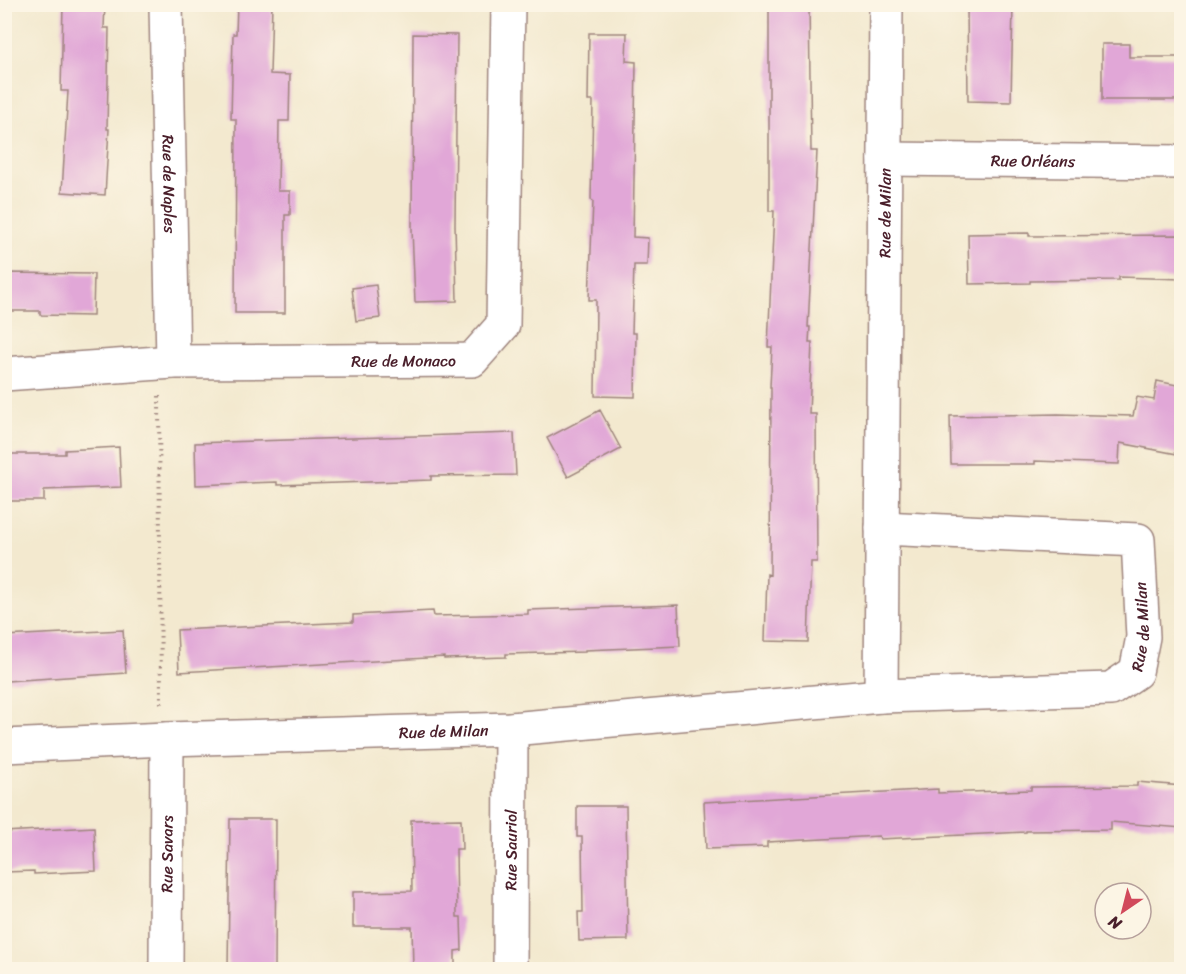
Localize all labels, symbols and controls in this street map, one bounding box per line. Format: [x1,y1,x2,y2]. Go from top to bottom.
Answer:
street label: Rue de Naples [154,134,184,234]
street label: Rue Orléans [991,146,1076,176]
street label: Rue de Milan [870,168,900,258]
street label: Rue de Monaco [351,346,456,376]
street label: Rue de Milan [1122,581,1158,674]
street label: Rue de Milan [398,716,489,747]
street label: Rue Sauriol [496,809,526,890]
street label: Rue Savars [152,815,182,893]
north arrow [1093,881,1153,941]
text: N [1101,907,1128,939]

